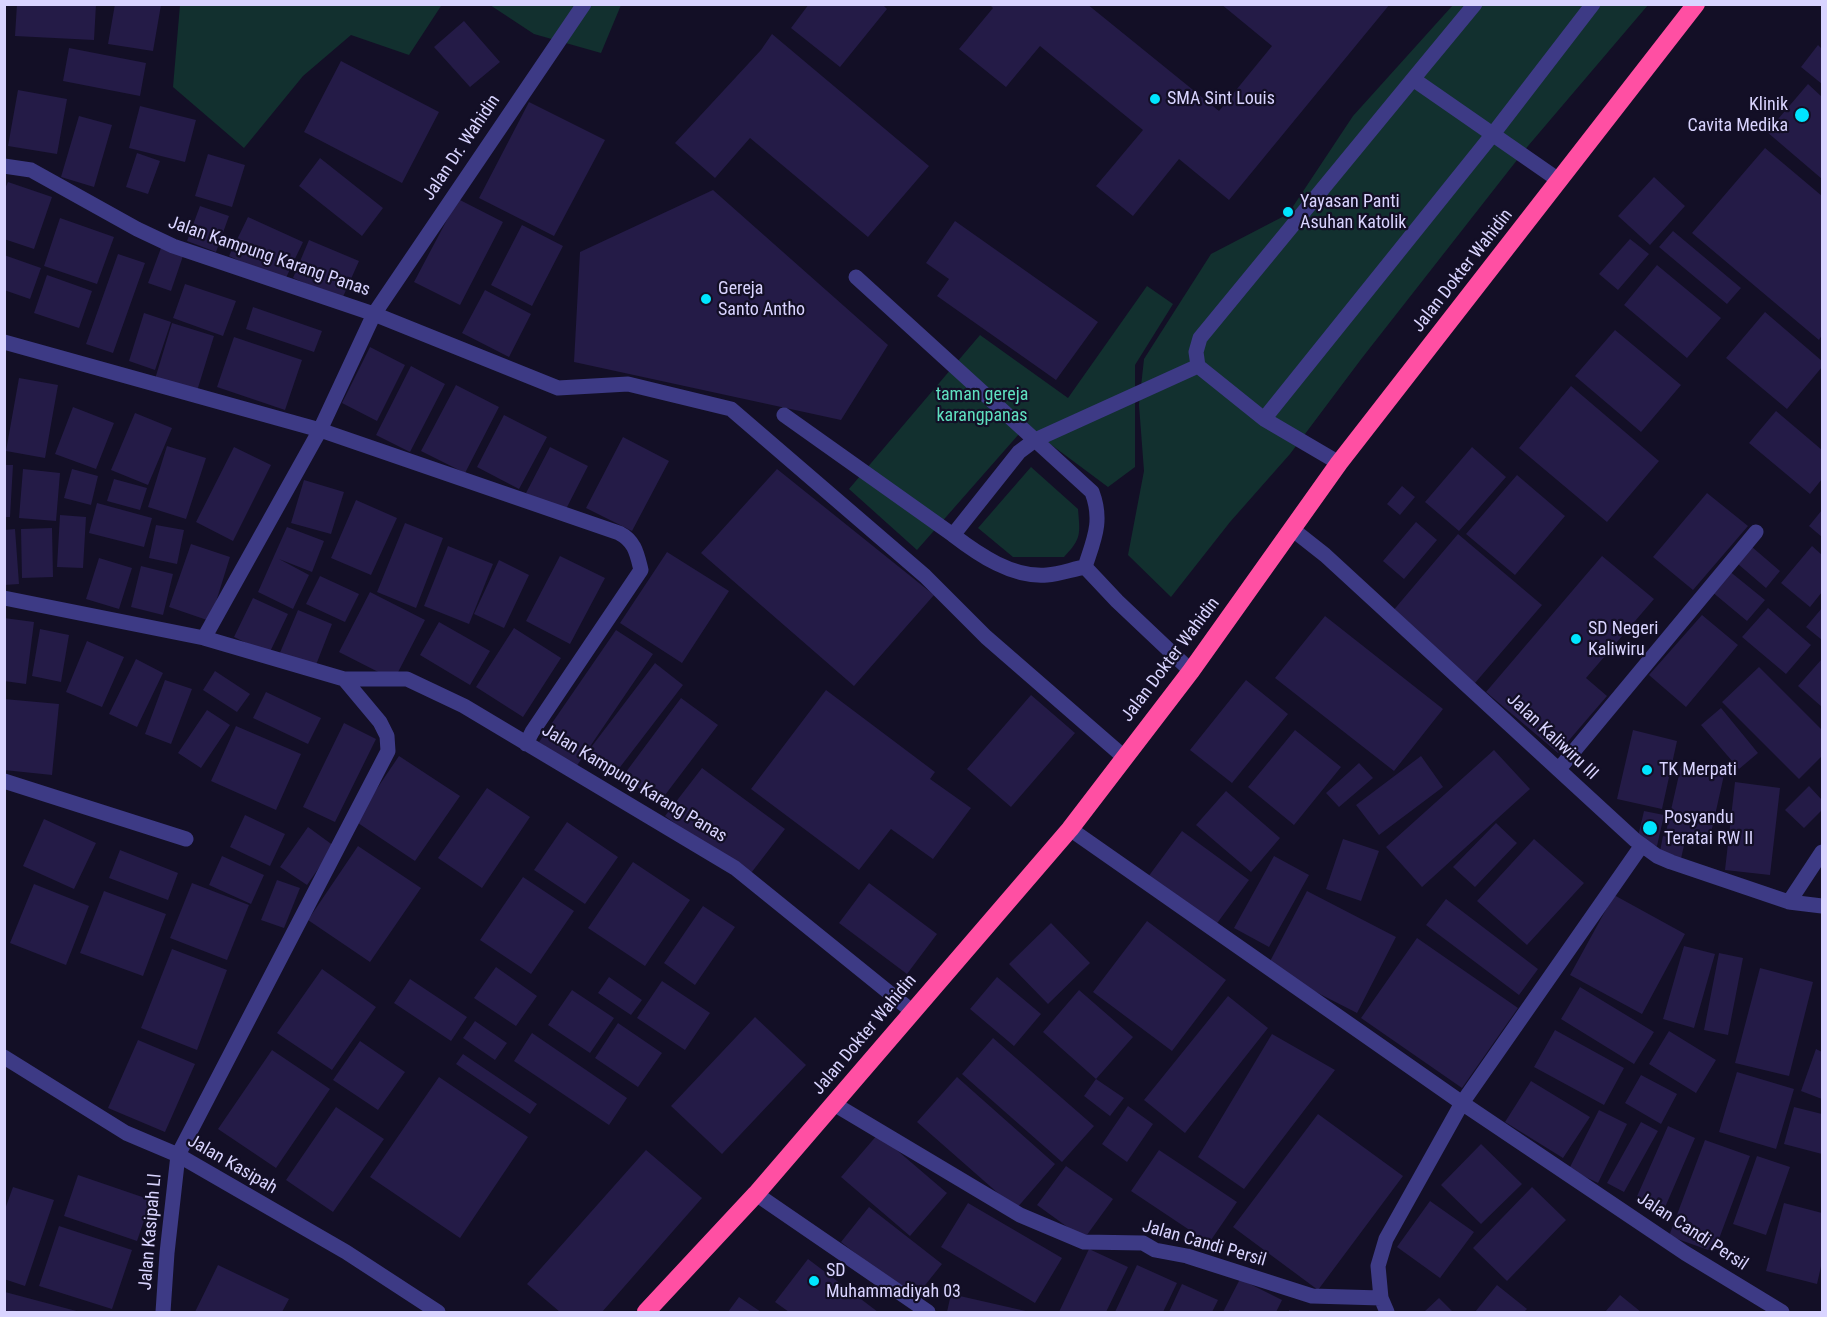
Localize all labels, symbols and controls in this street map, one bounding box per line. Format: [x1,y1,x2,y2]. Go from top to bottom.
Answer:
place label: SMA Sint Louis [1167,88,1275,110]
street label: Jalan Dr. Wahidin [419,91,505,205]
marker: SMA Sint Louis [1148,92,1162,106]
place label: Klinik Cavita Medika [1688,94,1788,136]
marker: Klinik Cavita Medika [1793,106,1811,124]
place label: Yayasan Panti Asuhan Katolik [1300,191,1406,234]
marker: Yayasan Panti Asuhan Katolik [1281,205,1295,219]
street label: Jalan Dokter Wahidin [1408,205,1518,337]
street label: Jalan Kampung Karang Panas [165,212,373,302]
place label: Gereja Santo Antho [718,278,805,320]
marker: Gereja Santo Antho [699,292,713,306]
park label: taman gereja karangpanas [936,384,1028,426]
street label: Jalan Dokter Wahidin [1117,593,1225,727]
place label: SD Negeri Kaliwiru [1588,618,1658,660]
marker: SD Negeri Kaliwiru [1569,632,1583,646]
street label: Jalan Kaliwiru III [1502,689,1602,785]
street label: Jalan Kampung Karang Panas [537,720,731,848]
place label: TK Merpati [1659,759,1737,781]
marker: TK Merpati [1640,763,1654,777]
place label: Posyandu Teratai RW II [1664,807,1753,850]
marker: Posyandu Teratai RW II [1641,819,1659,837]
street label: Jalan Dokter Wahidin [808,970,922,1100]
street label: Jalan Kasipah [183,1131,281,1199]
street label: Jalan Kasipah Ll [135,1173,167,1291]
street label: Jalan Candi Persil [1632,1188,1752,1276]
street label: Jalan Candi Persil [1140,1216,1268,1272]
place label: SD Muhammadiyah 03 [826,1260,961,1302]
marker: SD Muhammadiyah 03 [807,1274,821,1288]

